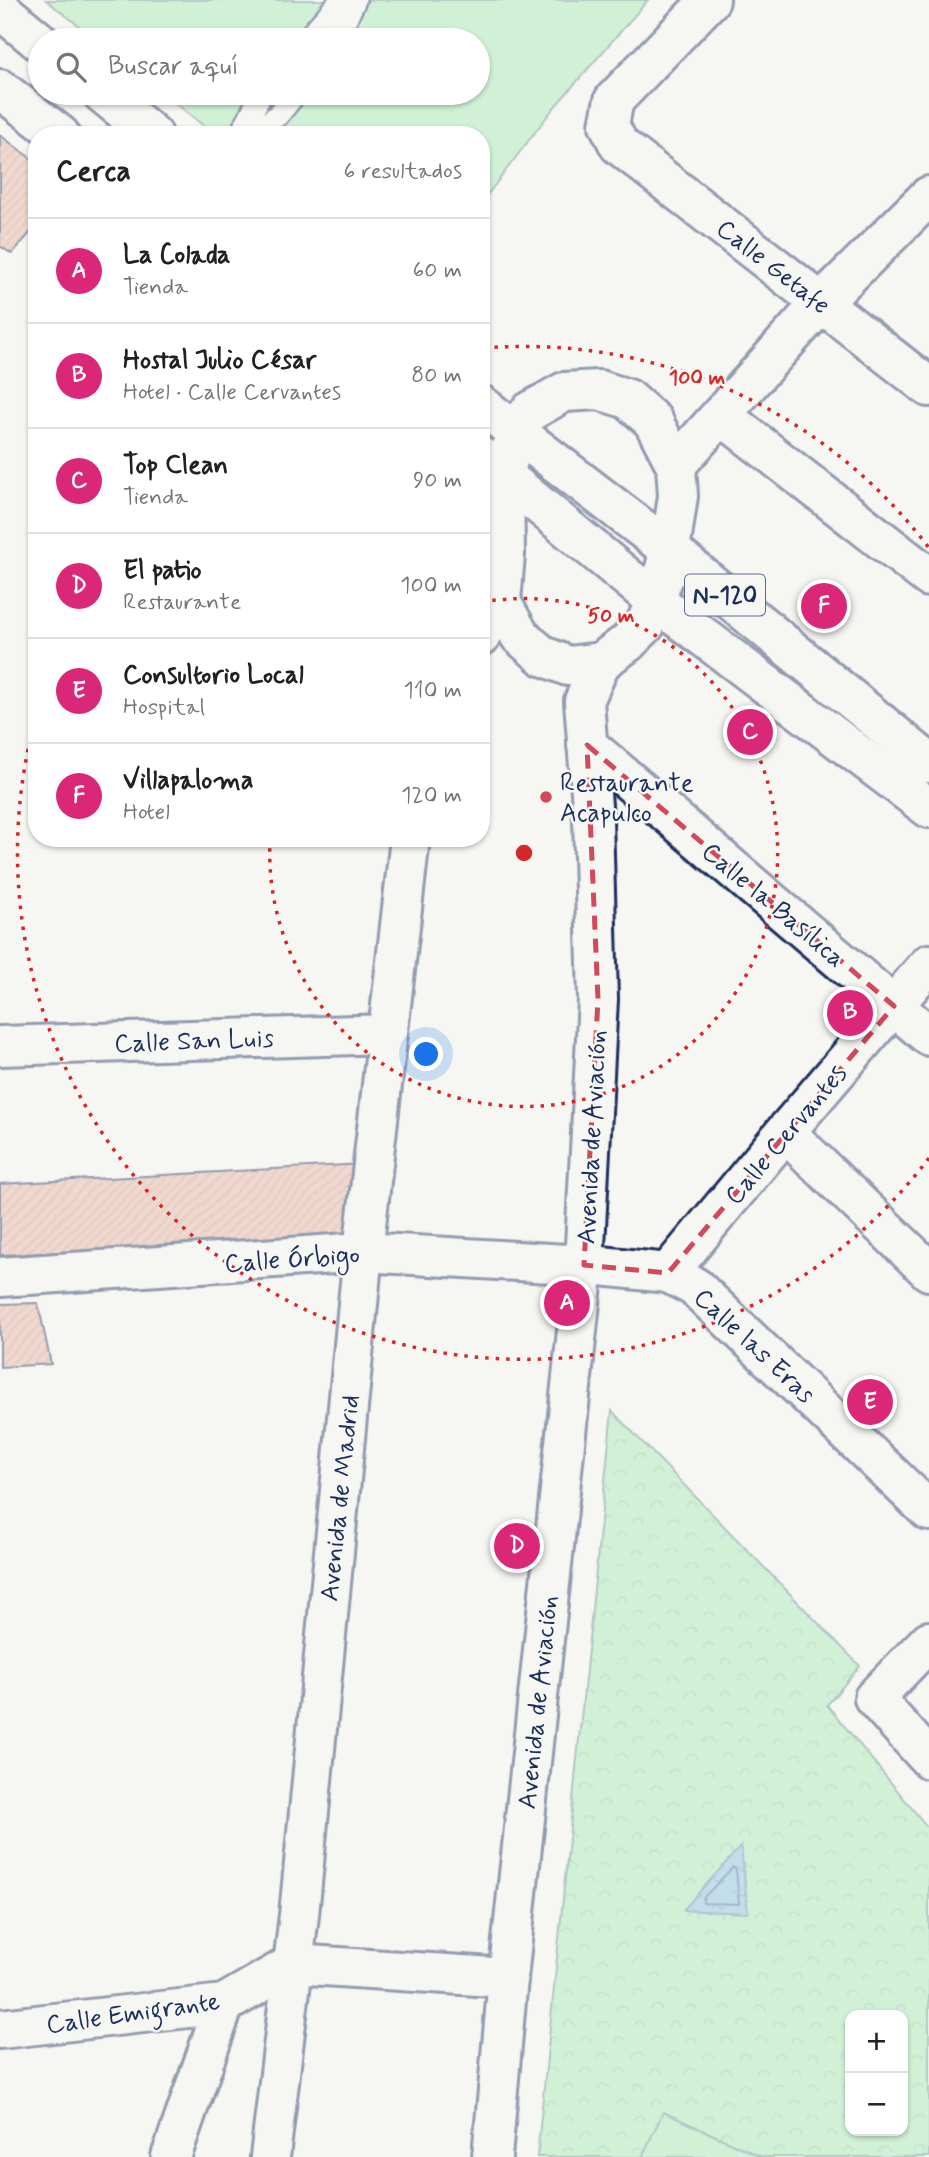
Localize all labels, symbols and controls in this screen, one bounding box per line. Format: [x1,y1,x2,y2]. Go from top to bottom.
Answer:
search box [28,28,490,105]
icon: search [52,48,90,86]
text: Buscar aquí [108,50,239,84]
text: Cerca [56,152,131,191]
text: 6 resultados [344,157,462,187]
street label: Calle Getafe [709,212,837,323]
text: La Colada [123,239,230,273]
text: A [71,256,87,286]
text: 60 m [413,256,462,286]
text: Tienda [123,273,188,303]
text: Hostal Julio César [123,344,316,378]
text: B [72,361,86,391]
text: 80 m [411,361,462,391]
text: 100 m [669,364,725,392]
text: Hotel · Calle Cervantes [123,378,341,408]
text: Top Clean [123,449,228,483]
text: C [71,466,87,496]
text: 90 m [413,466,462,496]
text: Tienda [123,483,188,513]
text: El patio [123,554,202,588]
text: D [71,571,87,601]
text: 100 m [400,571,462,601]
road number: N-120 [685,574,765,616]
pin: F [801,580,847,632]
text: Restaurante [123,588,241,618]
text: 50 m [588,602,635,630]
text: Consultorio Local [123,659,304,693]
text: E [72,676,86,706]
text: 110 m [403,676,462,706]
text: Hospital [123,693,205,723]
pin: C [727,706,773,758]
text: Villapaloma [123,764,253,798]
place label: Restaurante Acapulco [560,767,694,831]
text: F [73,781,85,811]
text: 120 m [401,781,462,811]
marker: Restaurante Acapulco [538,789,554,805]
text: Hotel [123,798,170,828]
street label: Calle la Basílica [694,835,852,976]
centre of rings [512,841,536,865]
pin: B [827,987,873,1039]
street label: Calle San Luis [114,1022,275,1062]
street label: Avenida de Aviación [570,1029,616,1245]
your location [409,1037,443,1071]
street label: Calle Cervantes [718,1058,855,1213]
street label: Calle Órbigo [223,1238,361,1284]
pin: A [544,1277,590,1329]
street label: Calle las Eras [686,1281,822,1412]
pin: E [847,1376,893,1428]
street label: Avenida de Madrid [313,1393,369,1603]
pin: D [494,1520,540,1572]
street label: Avenida de Aviación [511,1594,567,1811]
street label: Calle Emigrante [44,1985,223,2046]
map controls [845,2010,908,2136]
button: + [845,2010,908,2073]
button: − [845,2073,908,2136]

